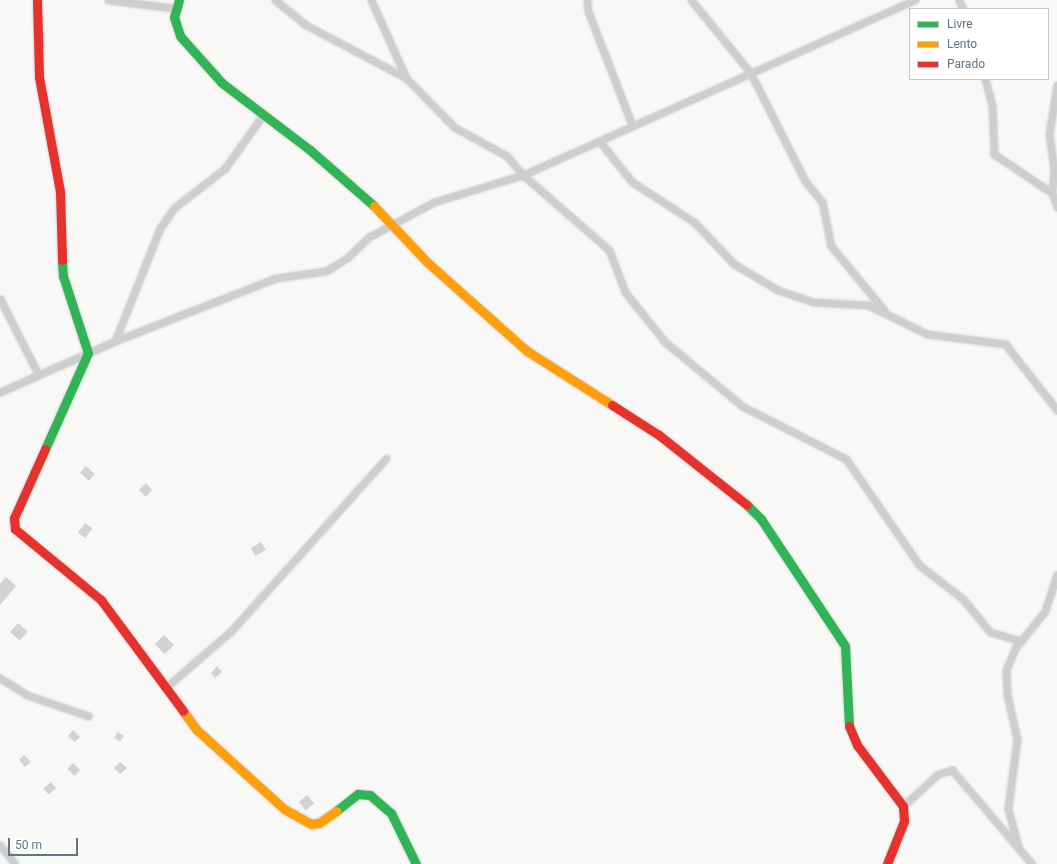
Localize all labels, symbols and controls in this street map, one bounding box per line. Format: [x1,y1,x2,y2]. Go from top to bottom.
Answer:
legend [909,8,1049,80]
text: Livre [947,17,973,31]
text: Lento [947,37,977,51]
text: Parado [947,57,985,71]
scale bar [10,830,80,856]
text: 50 m [15,838,42,852]

